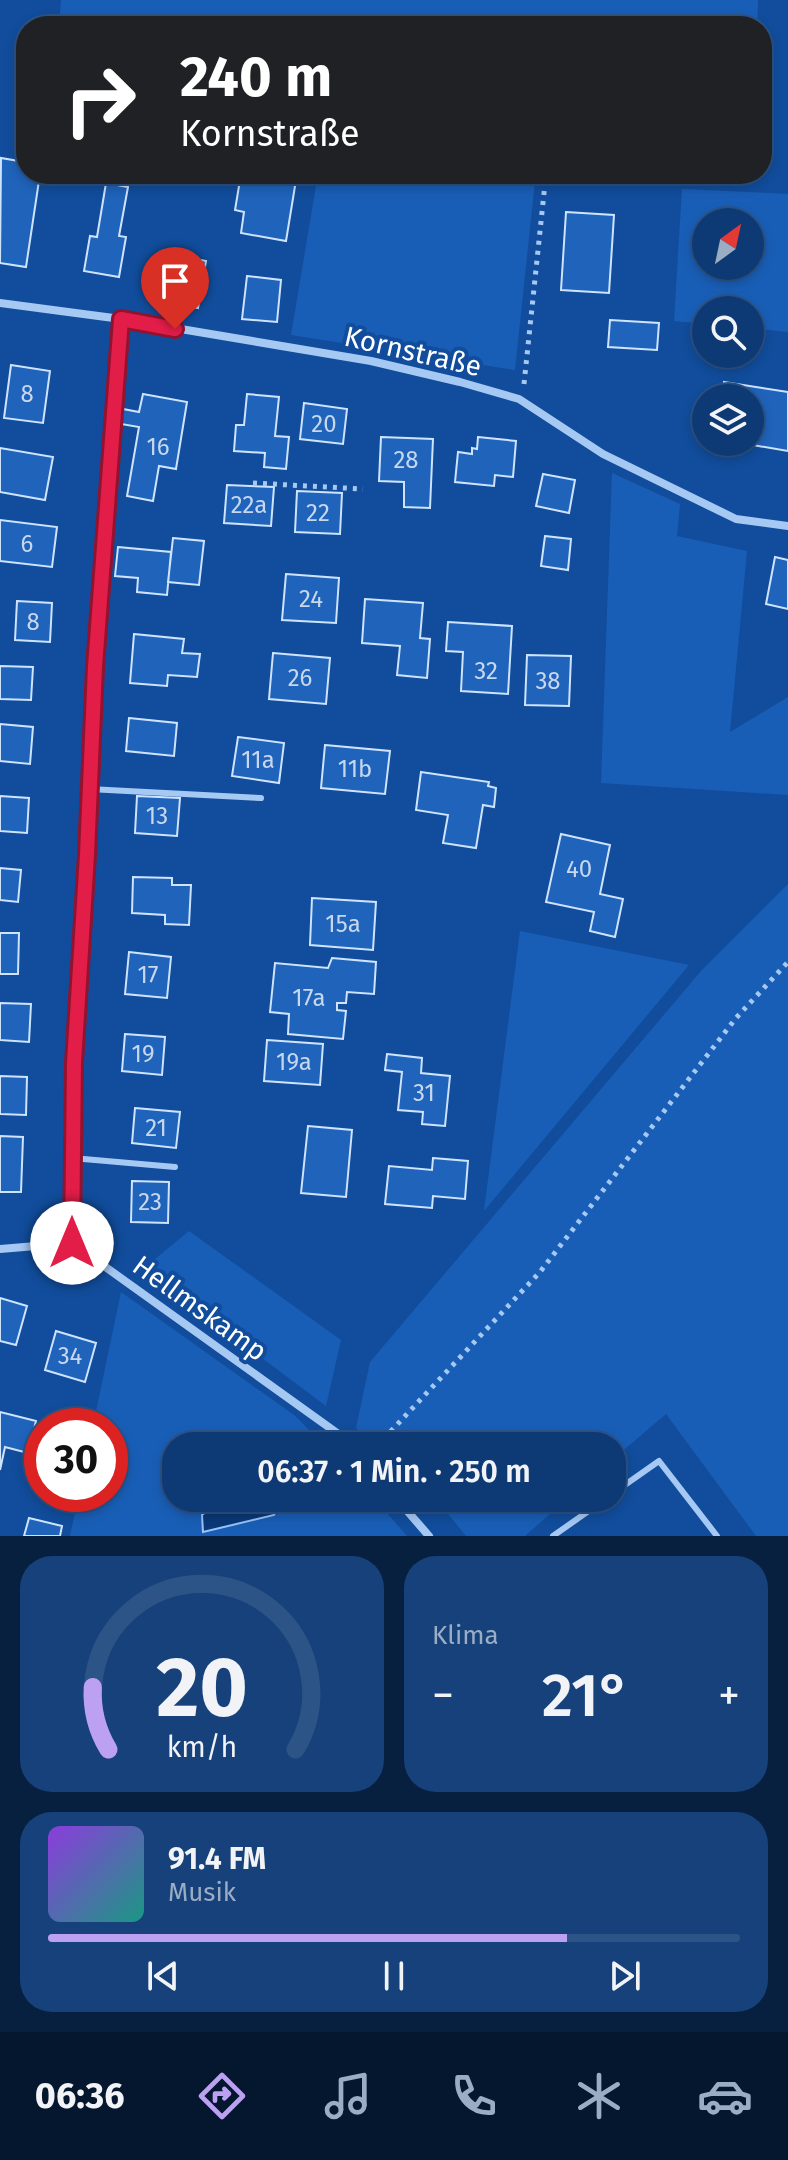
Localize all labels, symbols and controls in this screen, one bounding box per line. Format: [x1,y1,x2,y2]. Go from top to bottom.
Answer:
text: 240 m [180,44,332,111]
icon: right [48,48,152,152]
text: Kornstraße [180,112,360,156]
north arrow [692,208,764,280]
map controls [692,208,764,456]
pin [141,247,209,329]
icon: arrive [153,259,197,303]
button: search [692,296,764,368]
street label: Kornstraße [341,320,485,383]
house number: 8 [20,380,34,408]
button: layers [692,384,764,456]
house number: 20 [311,410,337,438]
house number: 16 [146,433,170,461]
house number: 28 [393,446,419,474]
house number: 22a [231,491,267,519]
house number: 22 [306,499,330,527]
house number: 6 [21,530,33,558]
house number: 24 [299,585,323,613]
house number: 8 [26,608,40,636]
house number: 32 [474,657,498,685]
house number: 26 [288,664,312,692]
house number: 38 [535,667,561,695]
house number: 11a [241,746,275,774]
house number: 11b [338,755,372,783]
house number: 13 [146,802,168,830]
house number: 40 [566,855,592,883]
house number: 15a [325,910,361,938]
house number: 17 [137,961,159,989]
house number: 17a [292,984,326,1012]
house number: 19 [132,1040,155,1068]
house number: 19a [276,1048,312,1076]
house number: 31 [413,1079,435,1107]
house number: 21 [145,1114,167,1142]
house number: 23 [138,1188,162,1216]
position arrow [30,1201,114,1285]
street label: Hellmskamp [126,1249,273,1368]
house number: 34 [58,1342,83,1370]
speed limit sign: 30 [24,1408,128,1512]
text: 06:37 · 1 Min. · 250 m [257,1454,531,1490]
text: Klima [432,1620,499,1651]
text: 20 [156,1638,248,1738]
text: 21° [542,1660,630,1732]
text: − [432,1669,454,1722]
text: + [718,1669,740,1722]
text: km/h [167,1730,237,1765]
text: 91.4 FM [168,1841,266,1877]
text: Musik [168,1877,236,1908]
icon: previous [141,1954,185,1998]
icon: pause [372,1954,416,1998]
icon: next [603,1954,647,1998]
icon: directions [194,2068,250,2124]
icon: music [320,2068,376,2124]
icon: phone [446,2068,502,2124]
icon: climate [571,2068,627,2124]
icon: car [697,2068,753,2124]
text: 06:36 [35,2074,124,2118]

